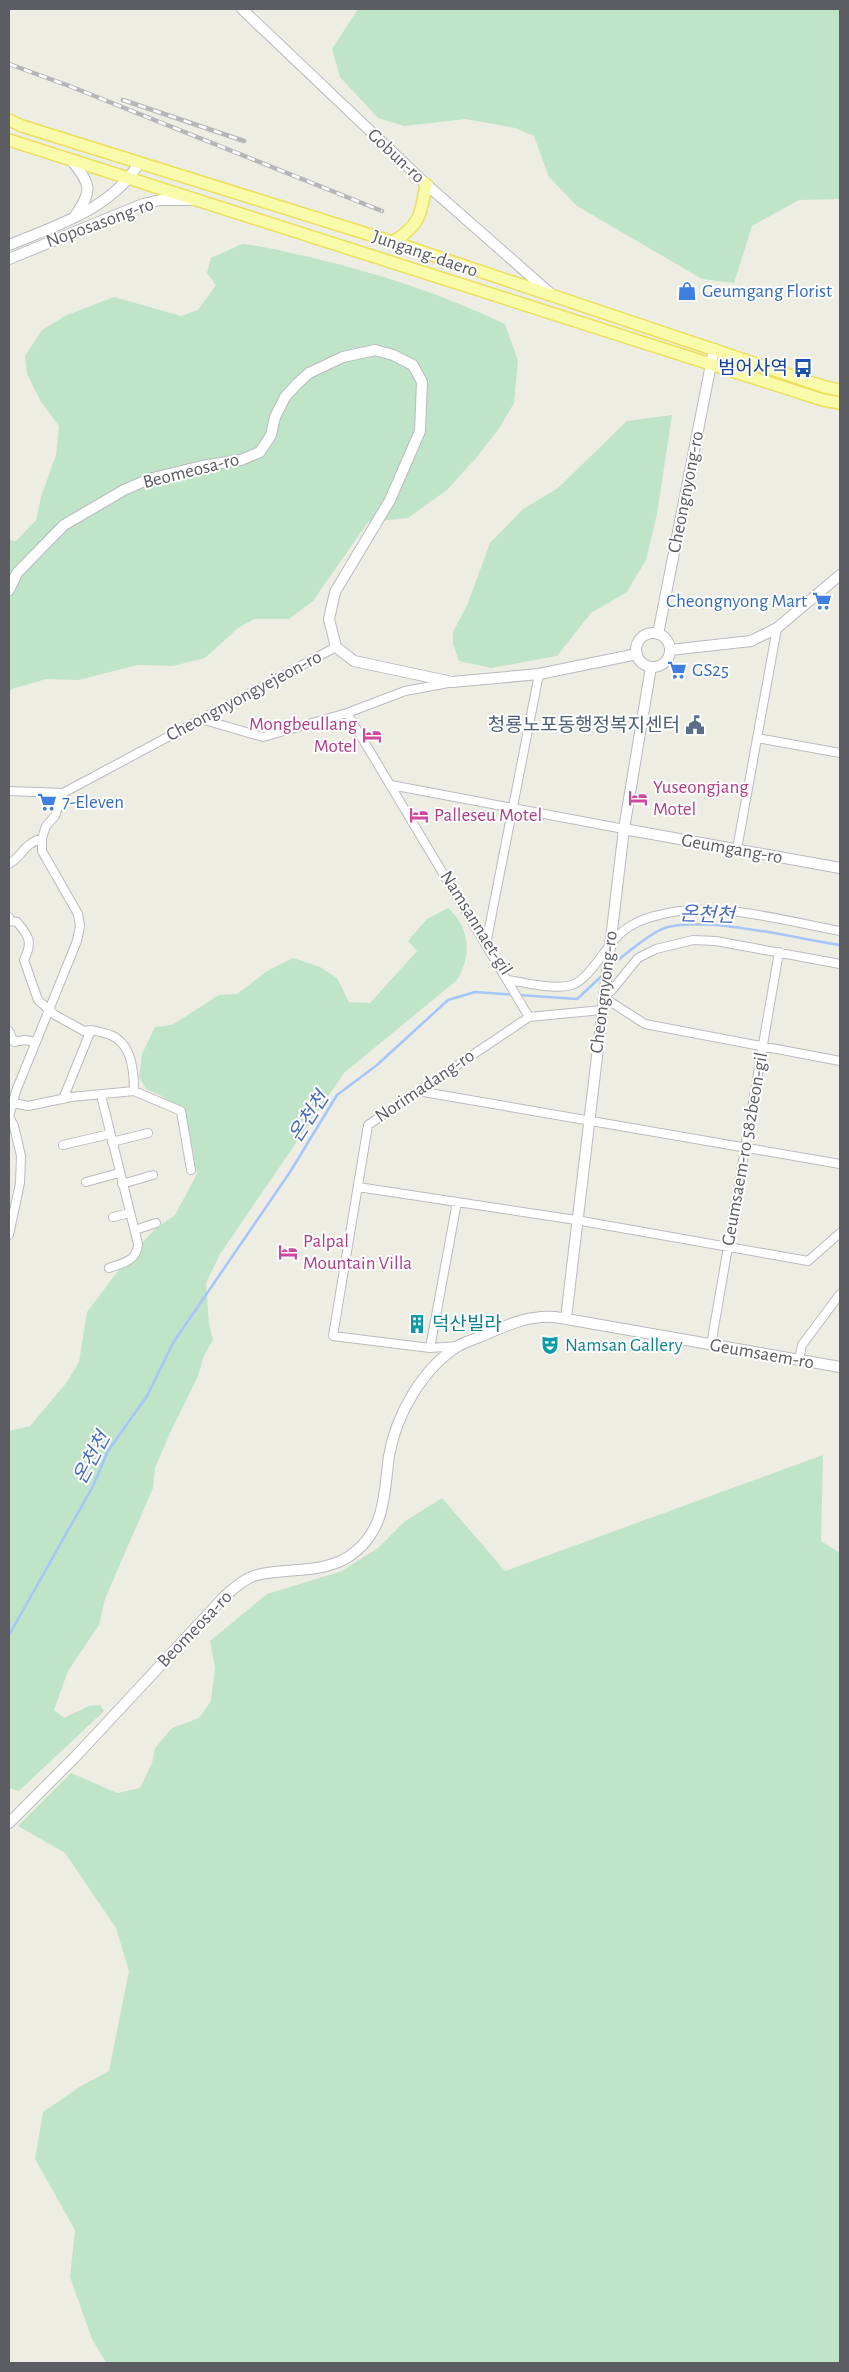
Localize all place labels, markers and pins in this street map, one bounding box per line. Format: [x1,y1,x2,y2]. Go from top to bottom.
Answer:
shop icon: Geumgang Florist [676,280,698,302]
place label: Geumgang Florist [702,282,832,301]
bus stop icon: 범어사역 [792,357,814,379]
place label: 범어사역 [718,358,788,378]
supermarket icon: Cheongnyong Mart [811,590,833,612]
place label: Cheongnyong Mart [666,592,807,611]
supermarket icon: GS25 [666,659,688,681]
place label: GS25 [692,661,729,680]
public building icon: 청룡노포동행정복지센터 [684,714,706,736]
place label: Mongbeullang Motel [249,715,358,756]
place label: 청룡노포동행정복지센터 [488,715,680,735]
hotel icon: Mongbeullang Motel [361,724,383,746]
place label: Yuseongjang Motel [653,778,749,819]
hotel icon: Yuseongjang Motel [627,787,649,809]
supermarket icon: 7-Eleven [36,791,58,813]
place label: 7-Eleven [62,793,124,812]
hotel icon: Palleseu Motel [408,804,430,826]
place label: Palleseu Motel [434,806,542,825]
place label: Palpal Mountain Villa [303,1232,412,1273]
hotel icon: Palpal Mountain Villa [277,1241,299,1263]
building icon: 덕산빌라 [406,1313,428,1335]
place label: 덕산빌라 [432,1314,502,1334]
theatre icon: Namsan Gallery [539,1334,561,1356]
place label: Namsan Gallery [565,1336,683,1355]

